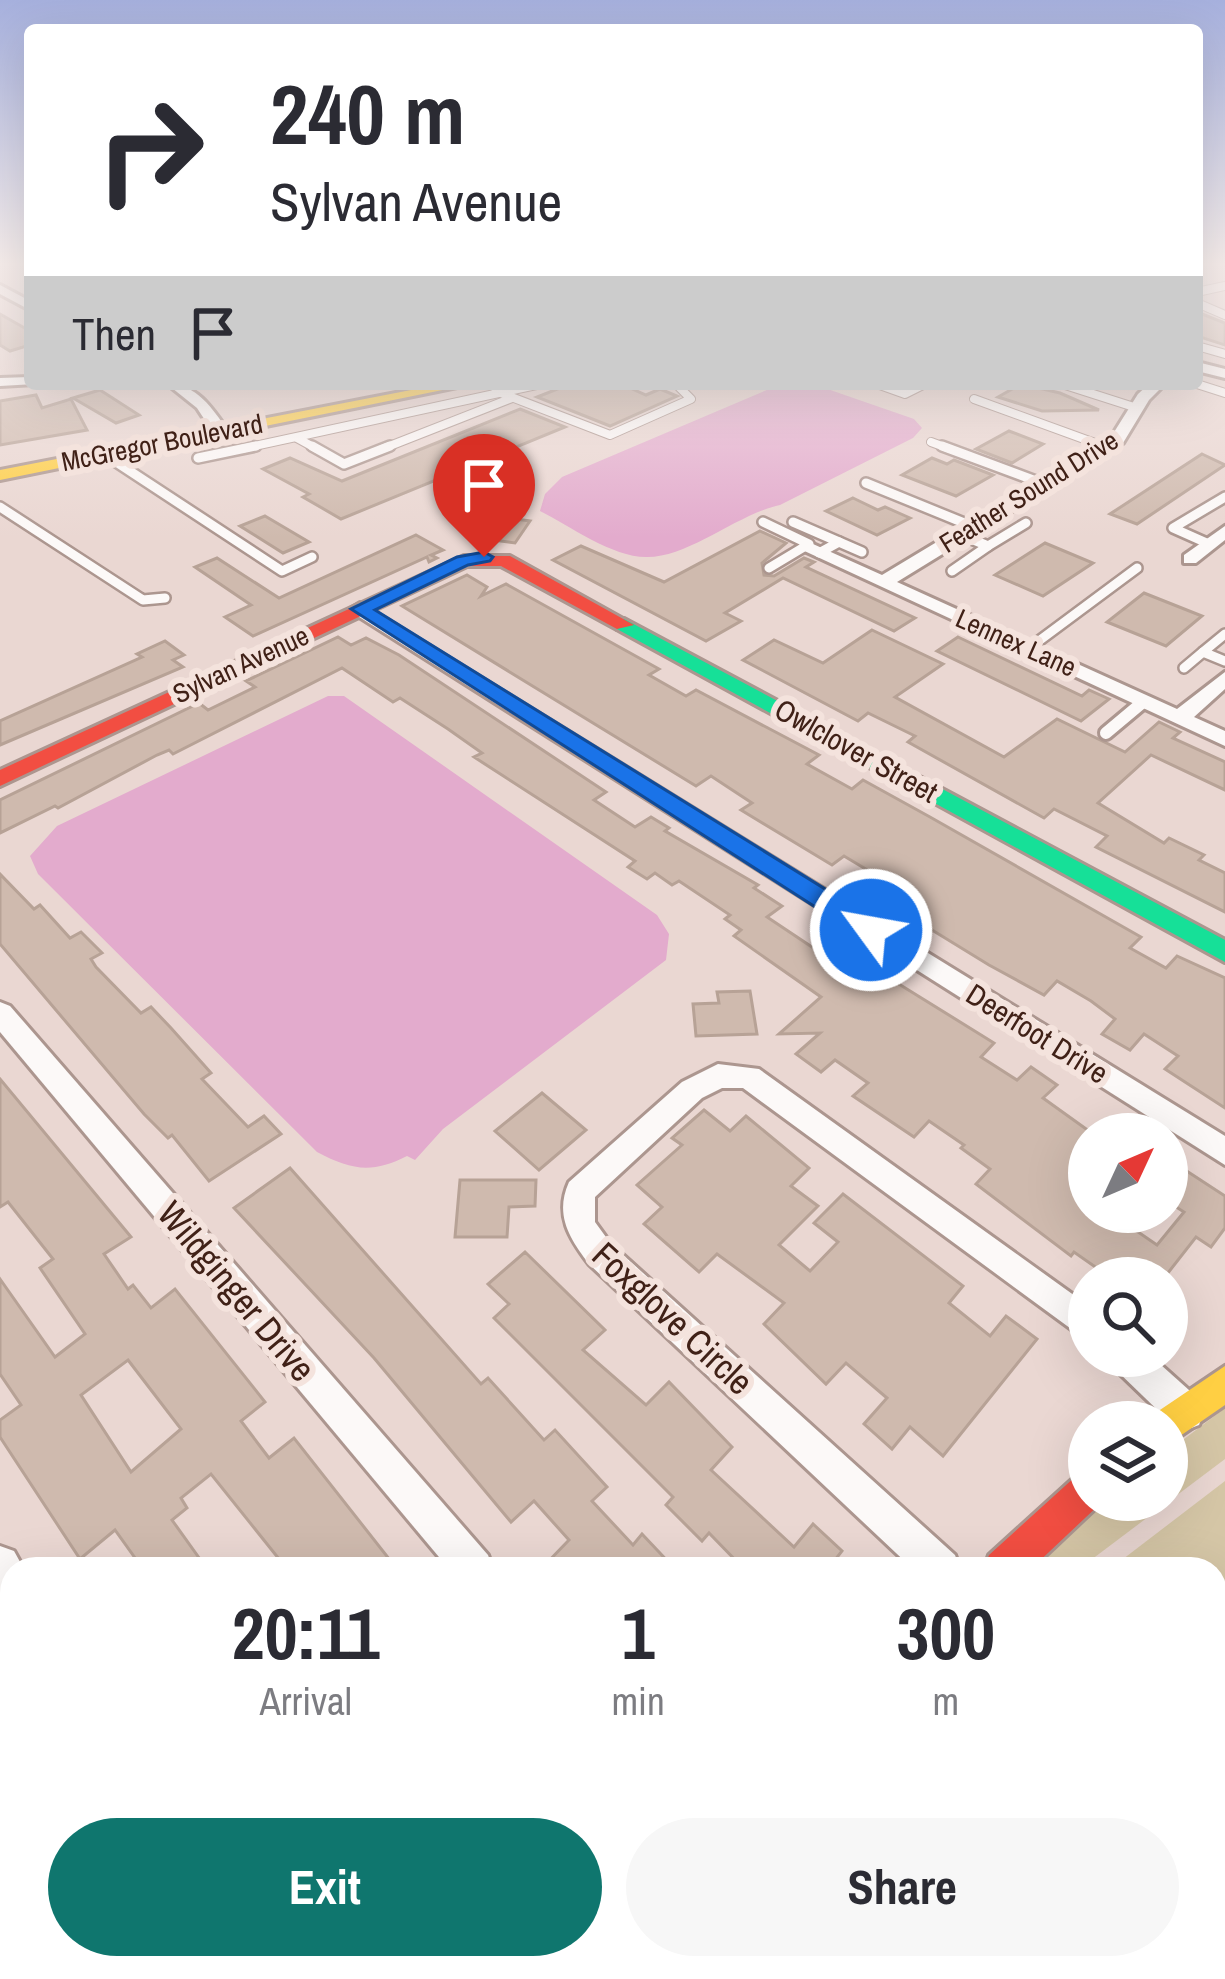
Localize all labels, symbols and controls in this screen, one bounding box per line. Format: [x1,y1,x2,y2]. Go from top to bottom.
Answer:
text: 240 m [270,57,465,170]
icon: right [72,72,228,228]
text: Sylvan Avenue [270,165,562,238]
icon: arrive [180,300,246,366]
text: Then [72,303,156,364]
street label: McGregor Boulevard [58,405,266,479]
street label: Feather Sound Drive [932,422,1125,561]
pin [433,434,535,557]
icon: arrive [451,452,517,518]
street label: Lennex Lane [951,600,1082,685]
street label: Sylvan Avenue [167,617,314,711]
street label: Owlclover Street [768,689,945,811]
position arrow [808,867,934,993]
street label: Deerfoot Drive [959,974,1116,1092]
north arrow [1068,1113,1188,1233]
map controls [1068,1113,1188,1521]
street label: Wildginger Drive [147,1191,327,1391]
street label: Foxglove Circle [582,1231,764,1405]
button: search [1068,1257,1188,1377]
button: layers [1068,1401,1188,1521]
text: 20:11 [232,1584,380,1681]
text: 1 [622,1584,655,1681]
text: 300 [897,1584,995,1681]
text: Arrival [260,1675,352,1727]
text: min [611,1675,665,1727]
text: m [933,1675,959,1727]
button: Exit [48,1818,602,1956]
button: Share [626,1818,1179,1956]

